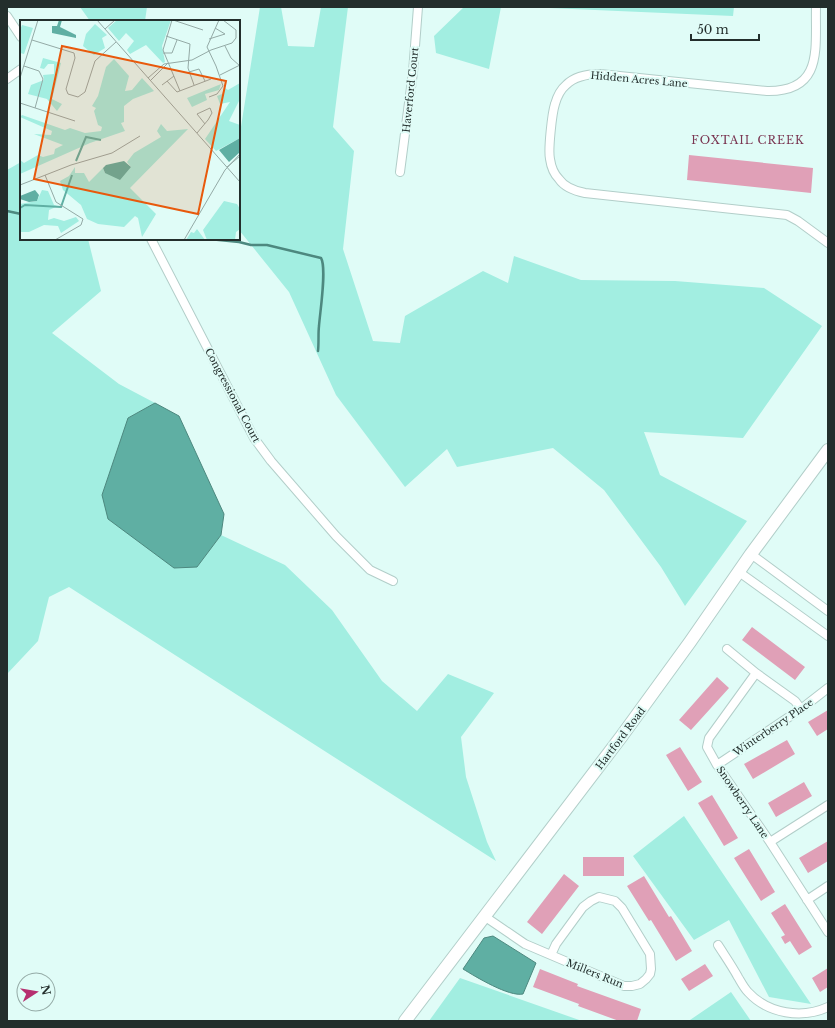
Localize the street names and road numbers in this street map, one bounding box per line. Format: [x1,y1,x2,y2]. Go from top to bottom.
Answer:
street label: Haverford Court [400,47,421,133]
street label: Hidden Acres Lane [590,69,688,90]
street label: Congressional Court [202,346,263,445]
street label: Winterberry Place [730,696,816,760]
street label: Hartford Road [593,704,648,772]
street label: Snowberry Lane [714,764,772,841]
street label: Millers Run [564,956,625,991]

